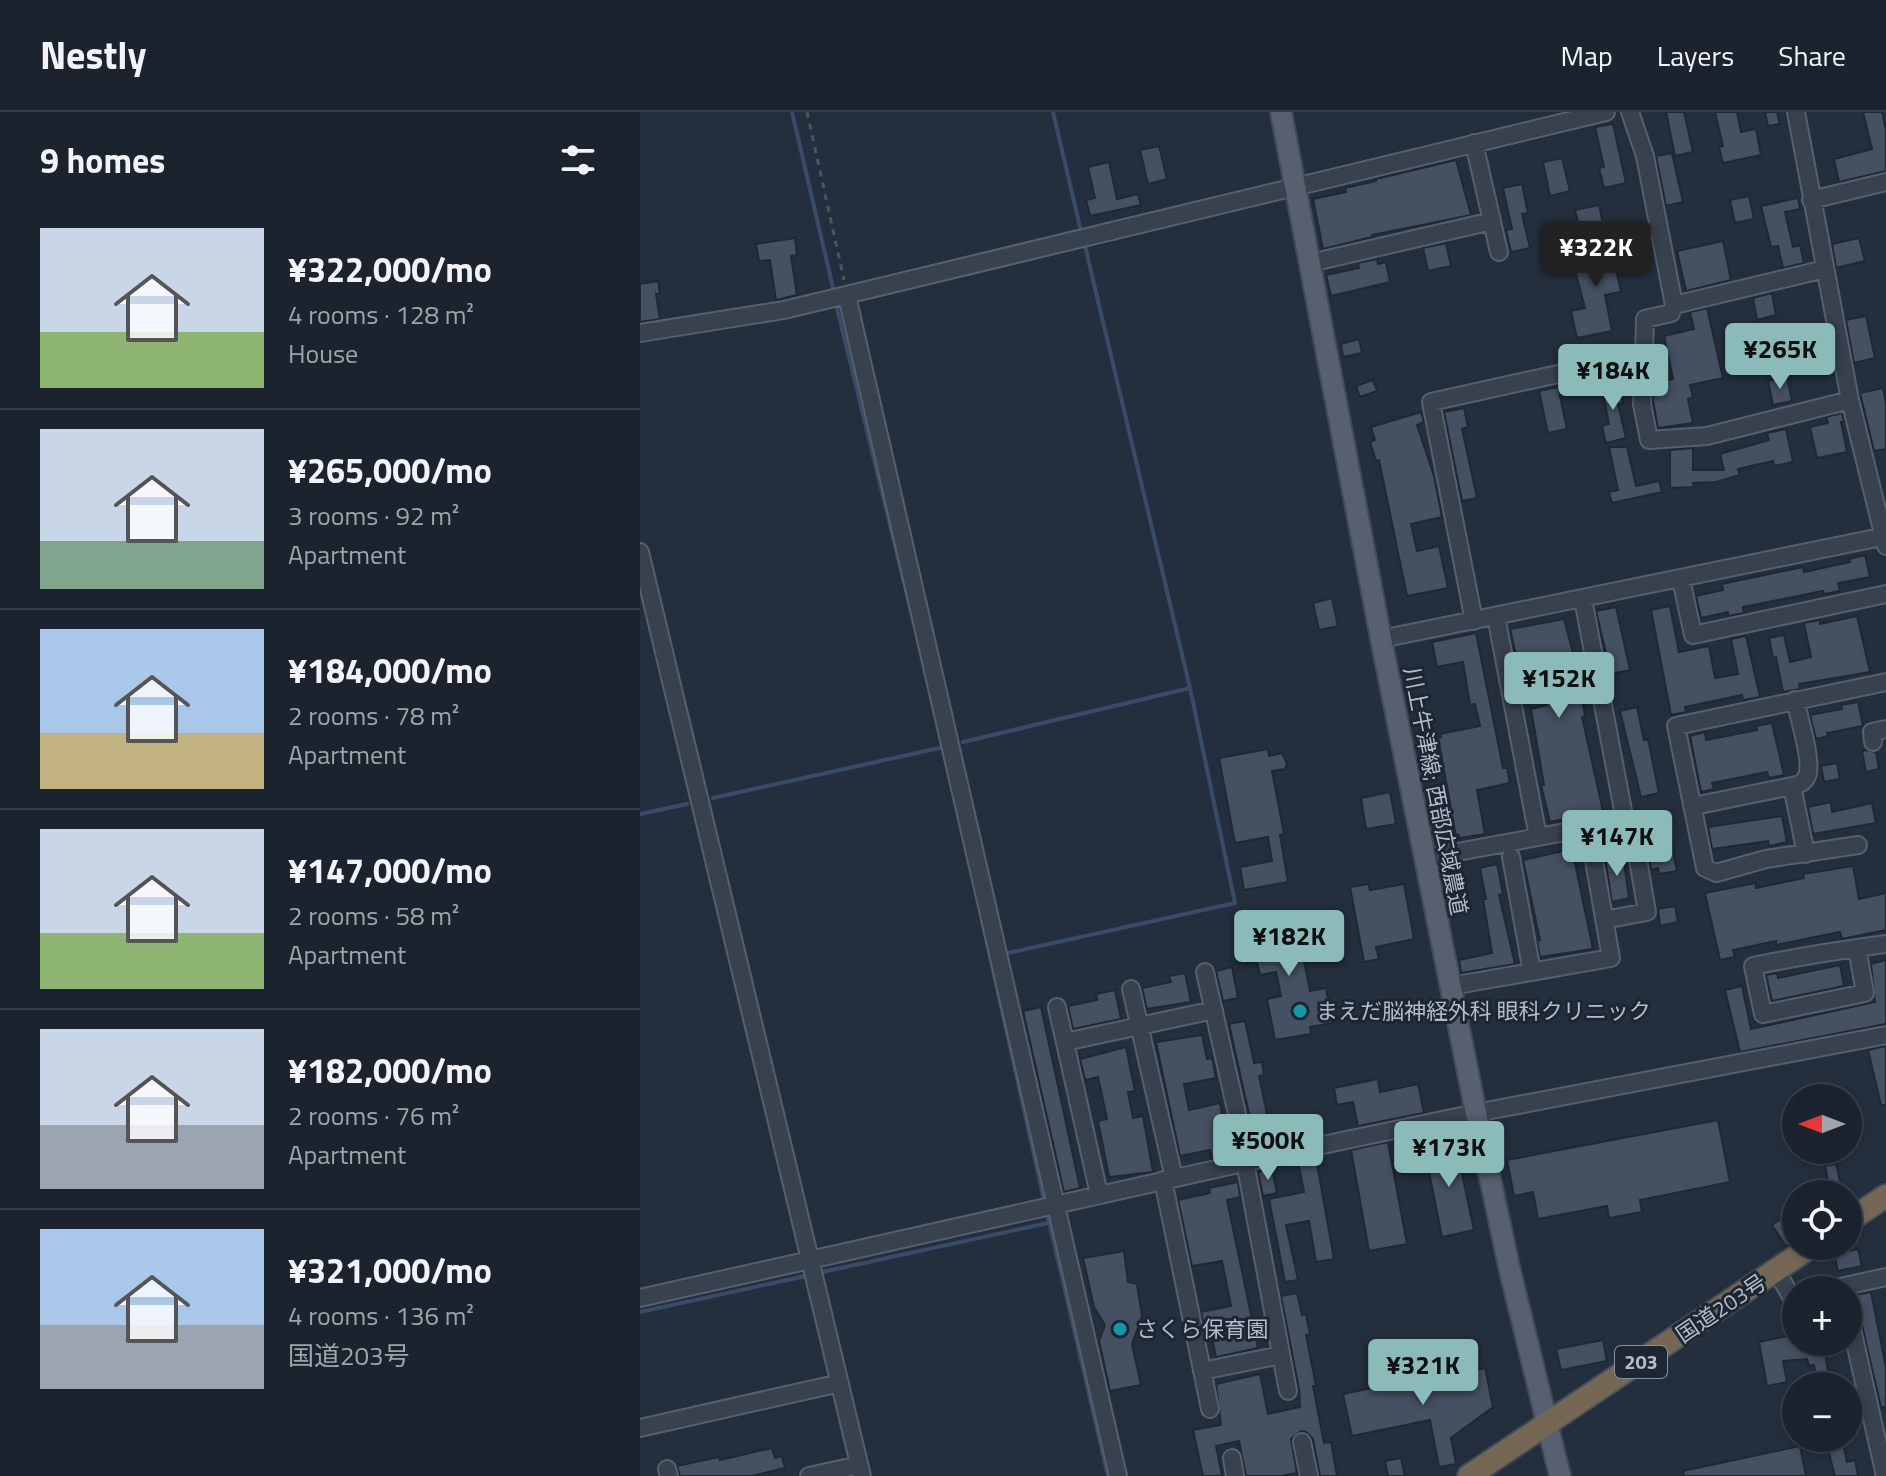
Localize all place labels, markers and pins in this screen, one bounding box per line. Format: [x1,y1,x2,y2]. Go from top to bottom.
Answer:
pin: ¥322K [1540,221,1652,289]
pin: ¥265K [1724,323,1836,391]
pin: ¥184K [1557,344,1669,412]
pin: ¥152K [1503,652,1615,720]
pin: ¥147K [1561,810,1673,878]
pin: ¥182K [1233,910,1345,978]
place label: まえだ脳神経外科 眼科クリニック [1316,994,1651,1028]
marker: まえだ脳神経外科 眼科クリニック [1291,1002,1309,1020]
pin: ¥500K [1212,1114,1324,1182]
pin: ¥173K [1393,1121,1505,1189]
place label: さくら保育園 [1136,1312,1268,1346]
marker: さくら保育園 [1111,1320,1129,1338]
pin: ¥321K [1367,1339,1479,1407]

